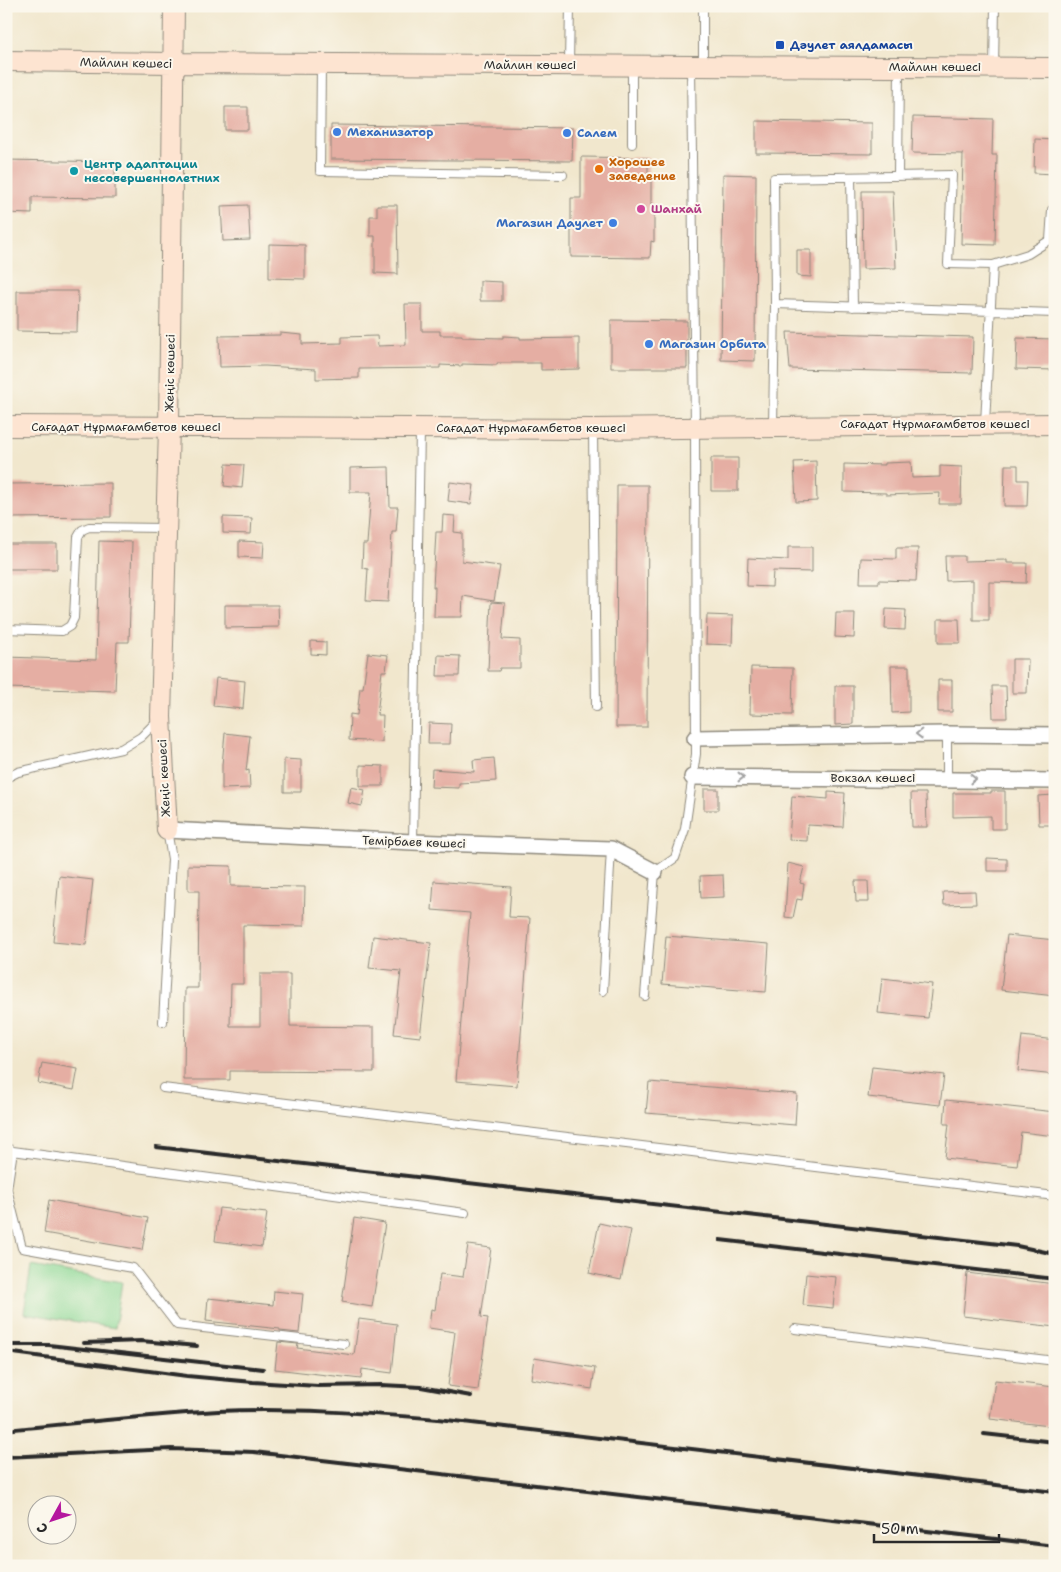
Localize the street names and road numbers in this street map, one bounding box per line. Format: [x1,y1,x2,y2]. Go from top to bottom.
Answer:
street label: Майлин көшесі [80,54,172,72]
street label: Майлин көшесі [484,57,576,73]
street label: Майлин көшесі [889,59,981,75]
street label: Жеңіс көшесі [161,334,179,412]
street label: Сағадат Нұрмағамбетов көшесі [840,416,1030,432]
street label: Сағадат Нұрмағамбетов көшесі [31,419,221,435]
street label: Сағадат Нұрмағамбетов көшесі [436,420,626,436]
street label: Жеңіс көшесі [154,739,174,817]
street label: Вокзал көшесі [831,770,915,786]
street label: Темірбаев көшесі [362,832,466,852]

